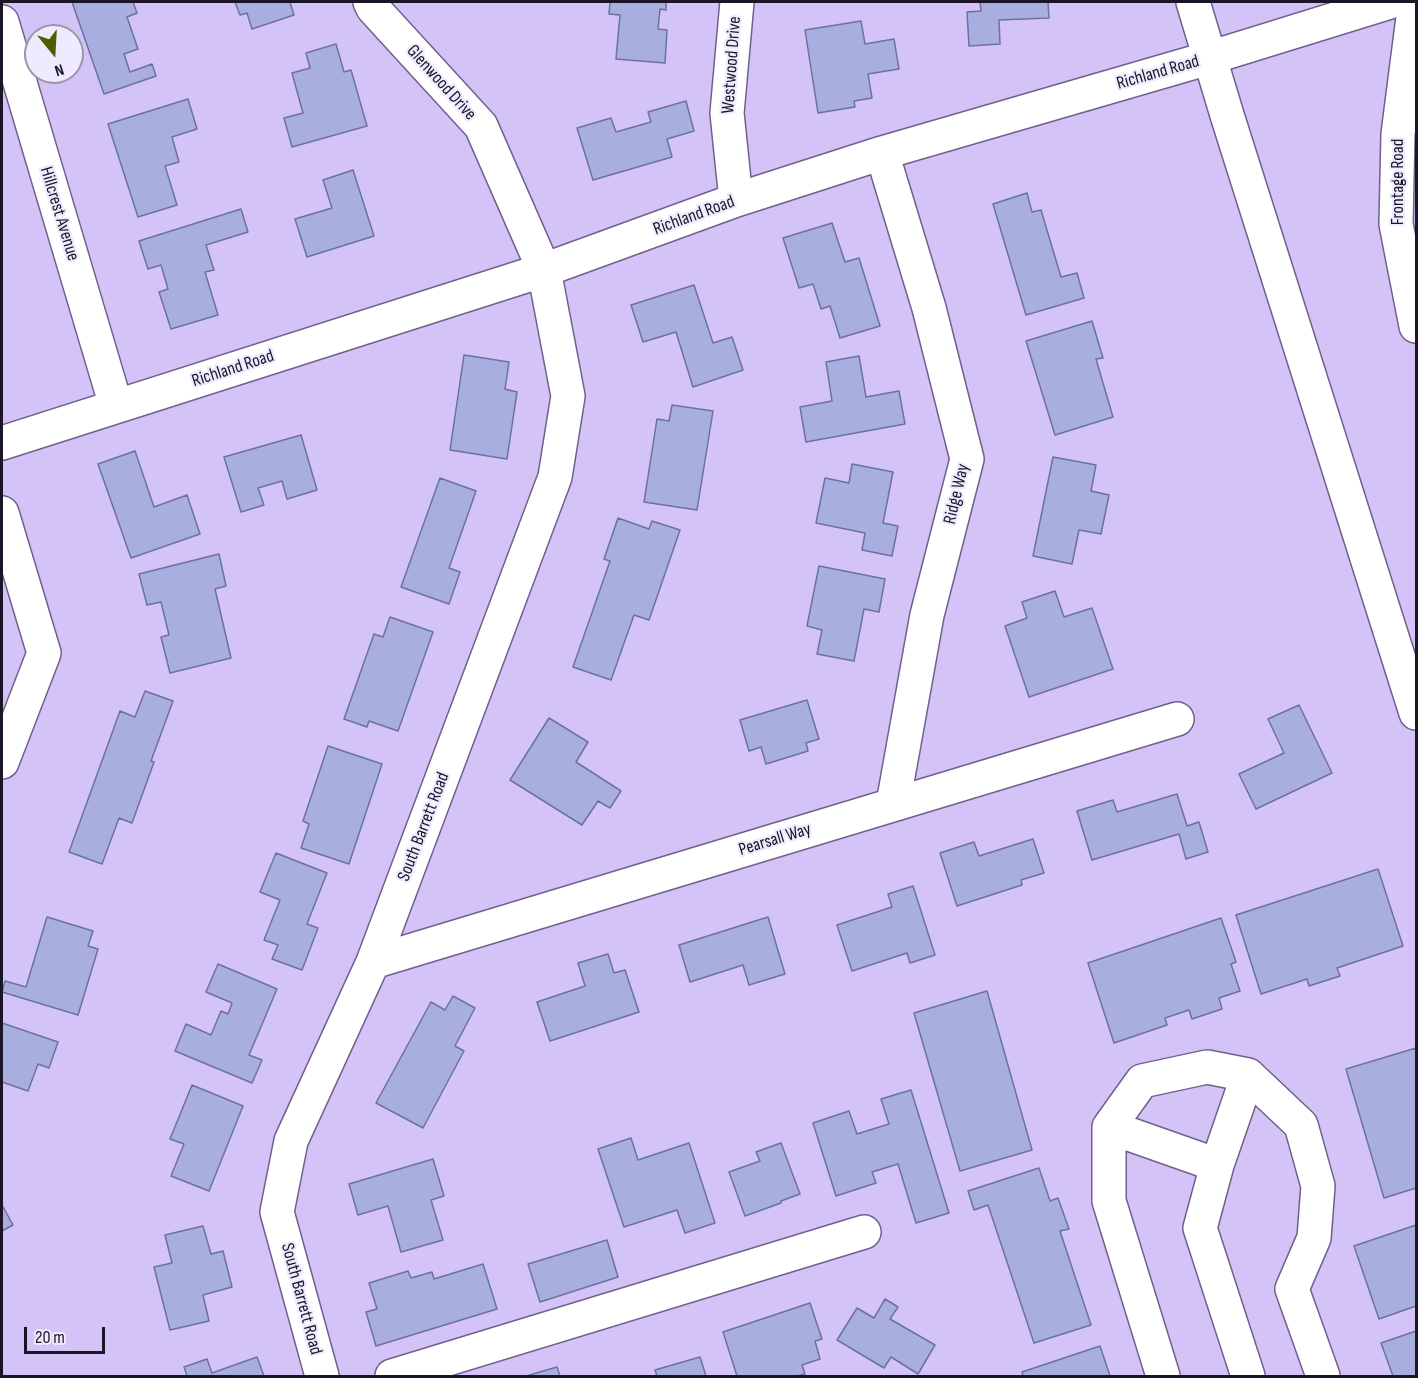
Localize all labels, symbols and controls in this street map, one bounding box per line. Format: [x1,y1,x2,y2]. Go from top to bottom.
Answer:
street label: Westwood Drive [718,16,746,114]
north arrow [24,24,84,84]
street label: Glenwood Drive [402,41,480,125]
street label: Richland Road [1114,51,1202,95]
text: N [52,59,66,80]
street label: Frontage Road [1387,139,1409,225]
street label: Hillcrest Avenue [34,164,84,264]
street label: Richland Road [650,191,738,241]
street label: Richland Road [189,346,277,392]
street label: Ridge Way [940,462,974,526]
street label: South Barrett Road [393,770,455,884]
street label: Pearsall Way [736,819,814,861]
street label: South Barrett Road [276,1241,326,1357]
scale bar [27,1315,108,1353]
text: 20 m [35,1327,65,1348]

